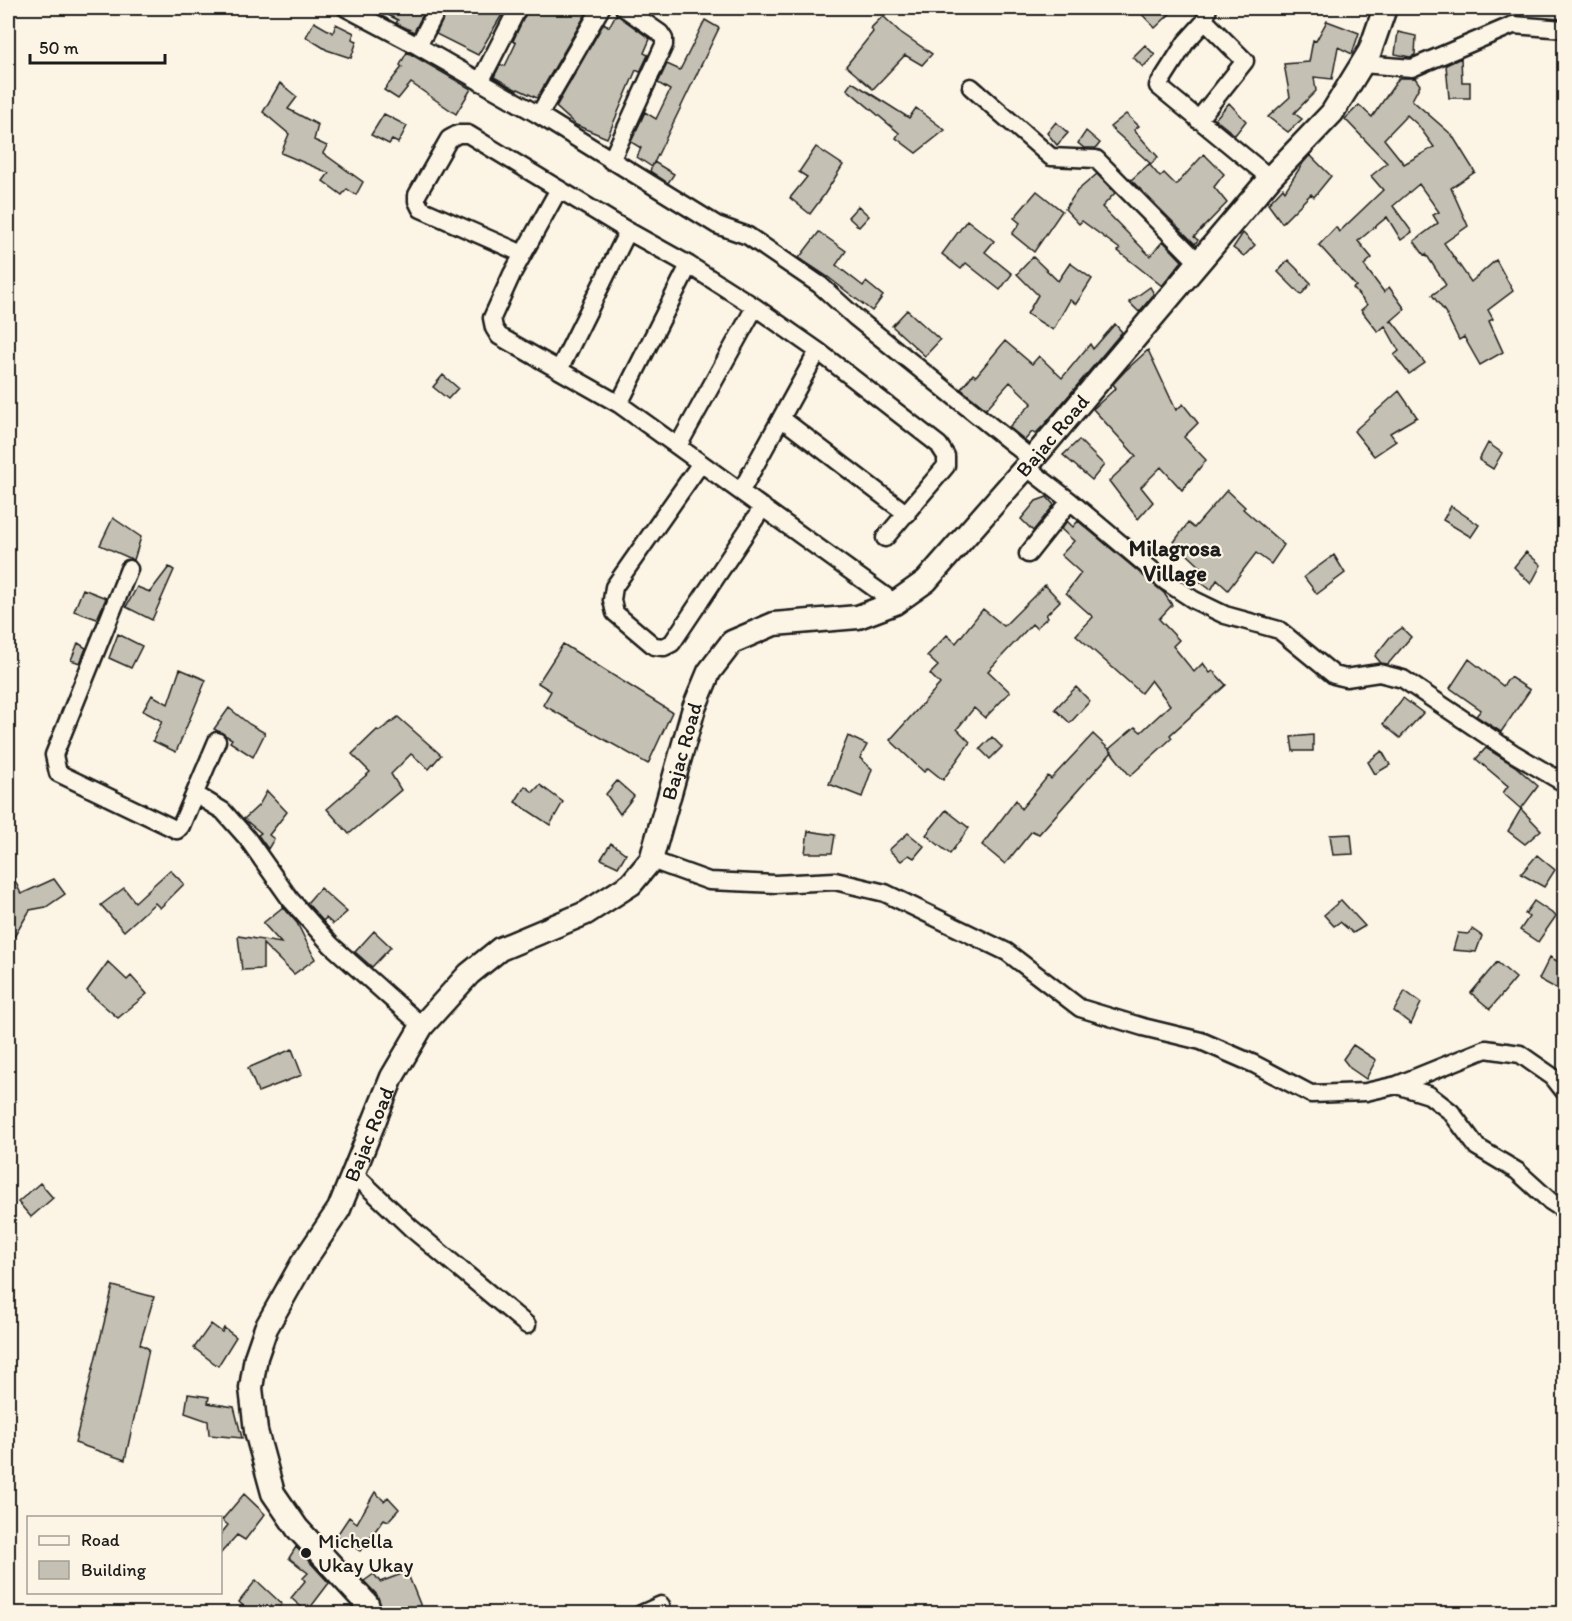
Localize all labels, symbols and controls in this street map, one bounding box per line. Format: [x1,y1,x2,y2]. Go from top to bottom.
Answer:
scale bar [30,27,165,65]
text: 50 m [39,37,79,59]
street label: Bajac Road [1010,388,1094,482]
district label: Milagrosa Village [1129,535,1222,587]
street label: Bajac Road [656,699,707,803]
street label: Bajac Road [338,1082,399,1185]
legend [27,1516,222,1594]
place label: Michella Ukay Ukay [318,1528,413,1577]
text: Road [81,1529,120,1551]
marker: Michella Ukay Ukay [299,1546,313,1560]
text: Building [81,1559,147,1581]

